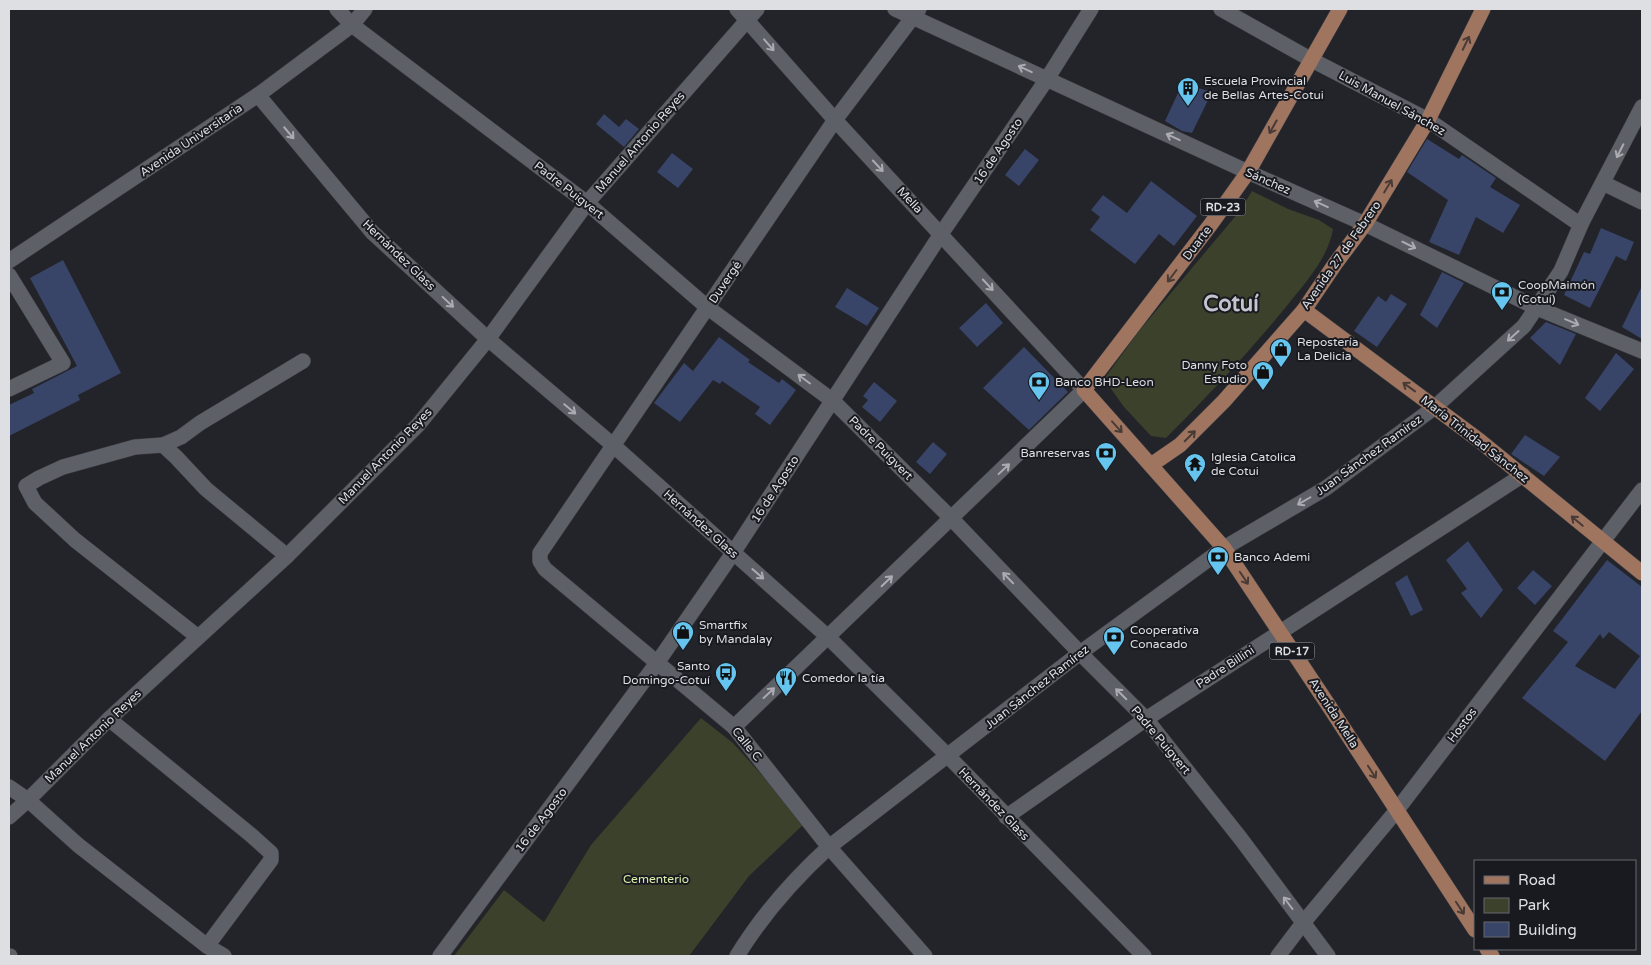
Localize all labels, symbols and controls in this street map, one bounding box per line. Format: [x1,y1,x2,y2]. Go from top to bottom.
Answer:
one-way arrow [1461,36,1471,51]
one-way arrow [764,38,775,51]
one-way arrow [1018,64,1033,74]
street label: Luis Manuel Sánchez [1336,68,1448,138]
place label: Escuela Provincial de Bellas Artes-Cotui [1204,74,1324,102]
building icon: Escuela Provincial de Bellas Artes-Cotui [1176,76,1200,107]
street label: Manuel Antonio Reyes [593,89,688,195]
street label: Avenida Universitaria [137,100,245,180]
street label: 16 de Agosto [971,115,1025,187]
one-way arrow [1268,120,1278,135]
one-way arrow [284,126,295,139]
one-way arrow [1166,132,1181,142]
one-way arrow [1615,143,1624,158]
street label: Padre Puigvert [531,158,607,222]
one-way arrow [872,160,884,172]
street label: Sánchez [1243,165,1293,197]
one-way arrow [1384,179,1394,193]
street label: Mella [894,184,926,216]
road number: RD-23 [1200,198,1246,216]
street label: Avenida 27 de Febrero [1298,198,1384,312]
one-way arrow [1314,199,1329,209]
street label: Hernández Glass [360,217,438,293]
street label: Duarte [1180,223,1214,263]
one-way arrow [1401,241,1416,251]
street label: Duvergé [706,258,744,306]
one-way arrow [1166,269,1177,282]
place label: CoopMaimón (Cotuí) [1518,278,1595,306]
one-way arrow [982,279,994,292]
bank icon: CoopMaimón (Cotuí) [1490,280,1514,311]
district label: Cotuí [1203,291,1259,317]
one-way arrow [442,296,454,308]
one-way arrow [1564,318,1579,327]
one-way arrow [1507,330,1520,342]
place label: Repostería La Delicia [1297,335,1359,363]
shop icon: Repostería La Delicia [1269,337,1293,368]
place label: Danny Foto Estudio [1181,358,1247,386]
shop icon: Danny Foto Estudio [1251,360,1275,391]
bank icon: Banco BHD-Leon [1027,370,1051,401]
one-way arrow [798,374,811,385]
place label: Banco BHD-Leon [1055,375,1154,389]
one-way arrow [1402,382,1416,392]
street label: María Trinidad Sánchez [1418,392,1532,486]
one-way arrow [564,403,577,415]
street label: Manuel Antonio Reyes [335,405,435,507]
street label: Juan Sánchez Ramírez [1313,412,1425,498]
street label: Padre Puigvert [846,413,916,483]
one-way arrow [1111,420,1123,433]
one-way arrow [1183,430,1195,442]
bank icon: Banreservas [1094,441,1118,472]
place label: Banreservas [1020,446,1090,460]
place label: Iglesia Catolica de Cotui [1211,450,1296,478]
temple icon: Iglesia Catolica de Cotui [1183,452,1207,483]
street label: 16 de Agosto [748,453,802,525]
one-way arrow [998,463,1011,475]
street label: Hernández Glass [661,487,741,561]
one-way arrow [1297,497,1311,507]
one-way arrow [1571,515,1584,526]
bank icon: Banco Ademi [1206,545,1230,576]
place label: Banco Ademi [1234,550,1310,564]
one-way arrow [751,569,764,580]
one-way arrow [1239,570,1249,584]
one-way arrow [1002,571,1014,584]
one-way arrow [880,575,893,587]
place label: Smartfix by Mandalay [699,618,773,646]
shop icon: Smartfix by Mandalay [671,620,695,651]
place label: Cooperativa Conacado [1130,623,1199,651]
bank icon: Cooperativa Conacado [1102,625,1126,656]
street label: Juan Sánchez Ramírez [982,642,1092,732]
road number: RD-17 [1270,642,1314,659]
street label: Padre Billini [1193,643,1257,691]
place label: Santo Domingo-Cotuí [623,659,710,687]
bus stop icon: Santo Domingo-Cotuí [714,661,738,692]
restaurant icon: Comedor la tía [774,666,798,697]
place label: Comedor la tía [802,671,885,685]
street label: Avenida Mella [1306,676,1362,750]
street label: Manuel Antonio Reyes [42,686,144,786]
one-way arrow [763,687,775,699]
one-way arrow [1115,688,1128,700]
street label: Padre Puigvert [1128,703,1194,777]
street label: Hostos [1445,705,1480,745]
street label: Calle C [729,724,765,764]
one-way arrow [1367,764,1377,778]
street label: Hernández Glass [956,765,1032,843]
street label: 16 de Agosto [512,785,570,855]
legend [1474,860,1636,950]
text: Road [1518,871,1556,889]
park label: Cementerio [623,872,689,886]
one-way arrow [1283,896,1293,910]
text: Park [1518,896,1550,914]
one-way arrow [1455,901,1466,915]
text: Building [1518,921,1577,939]

